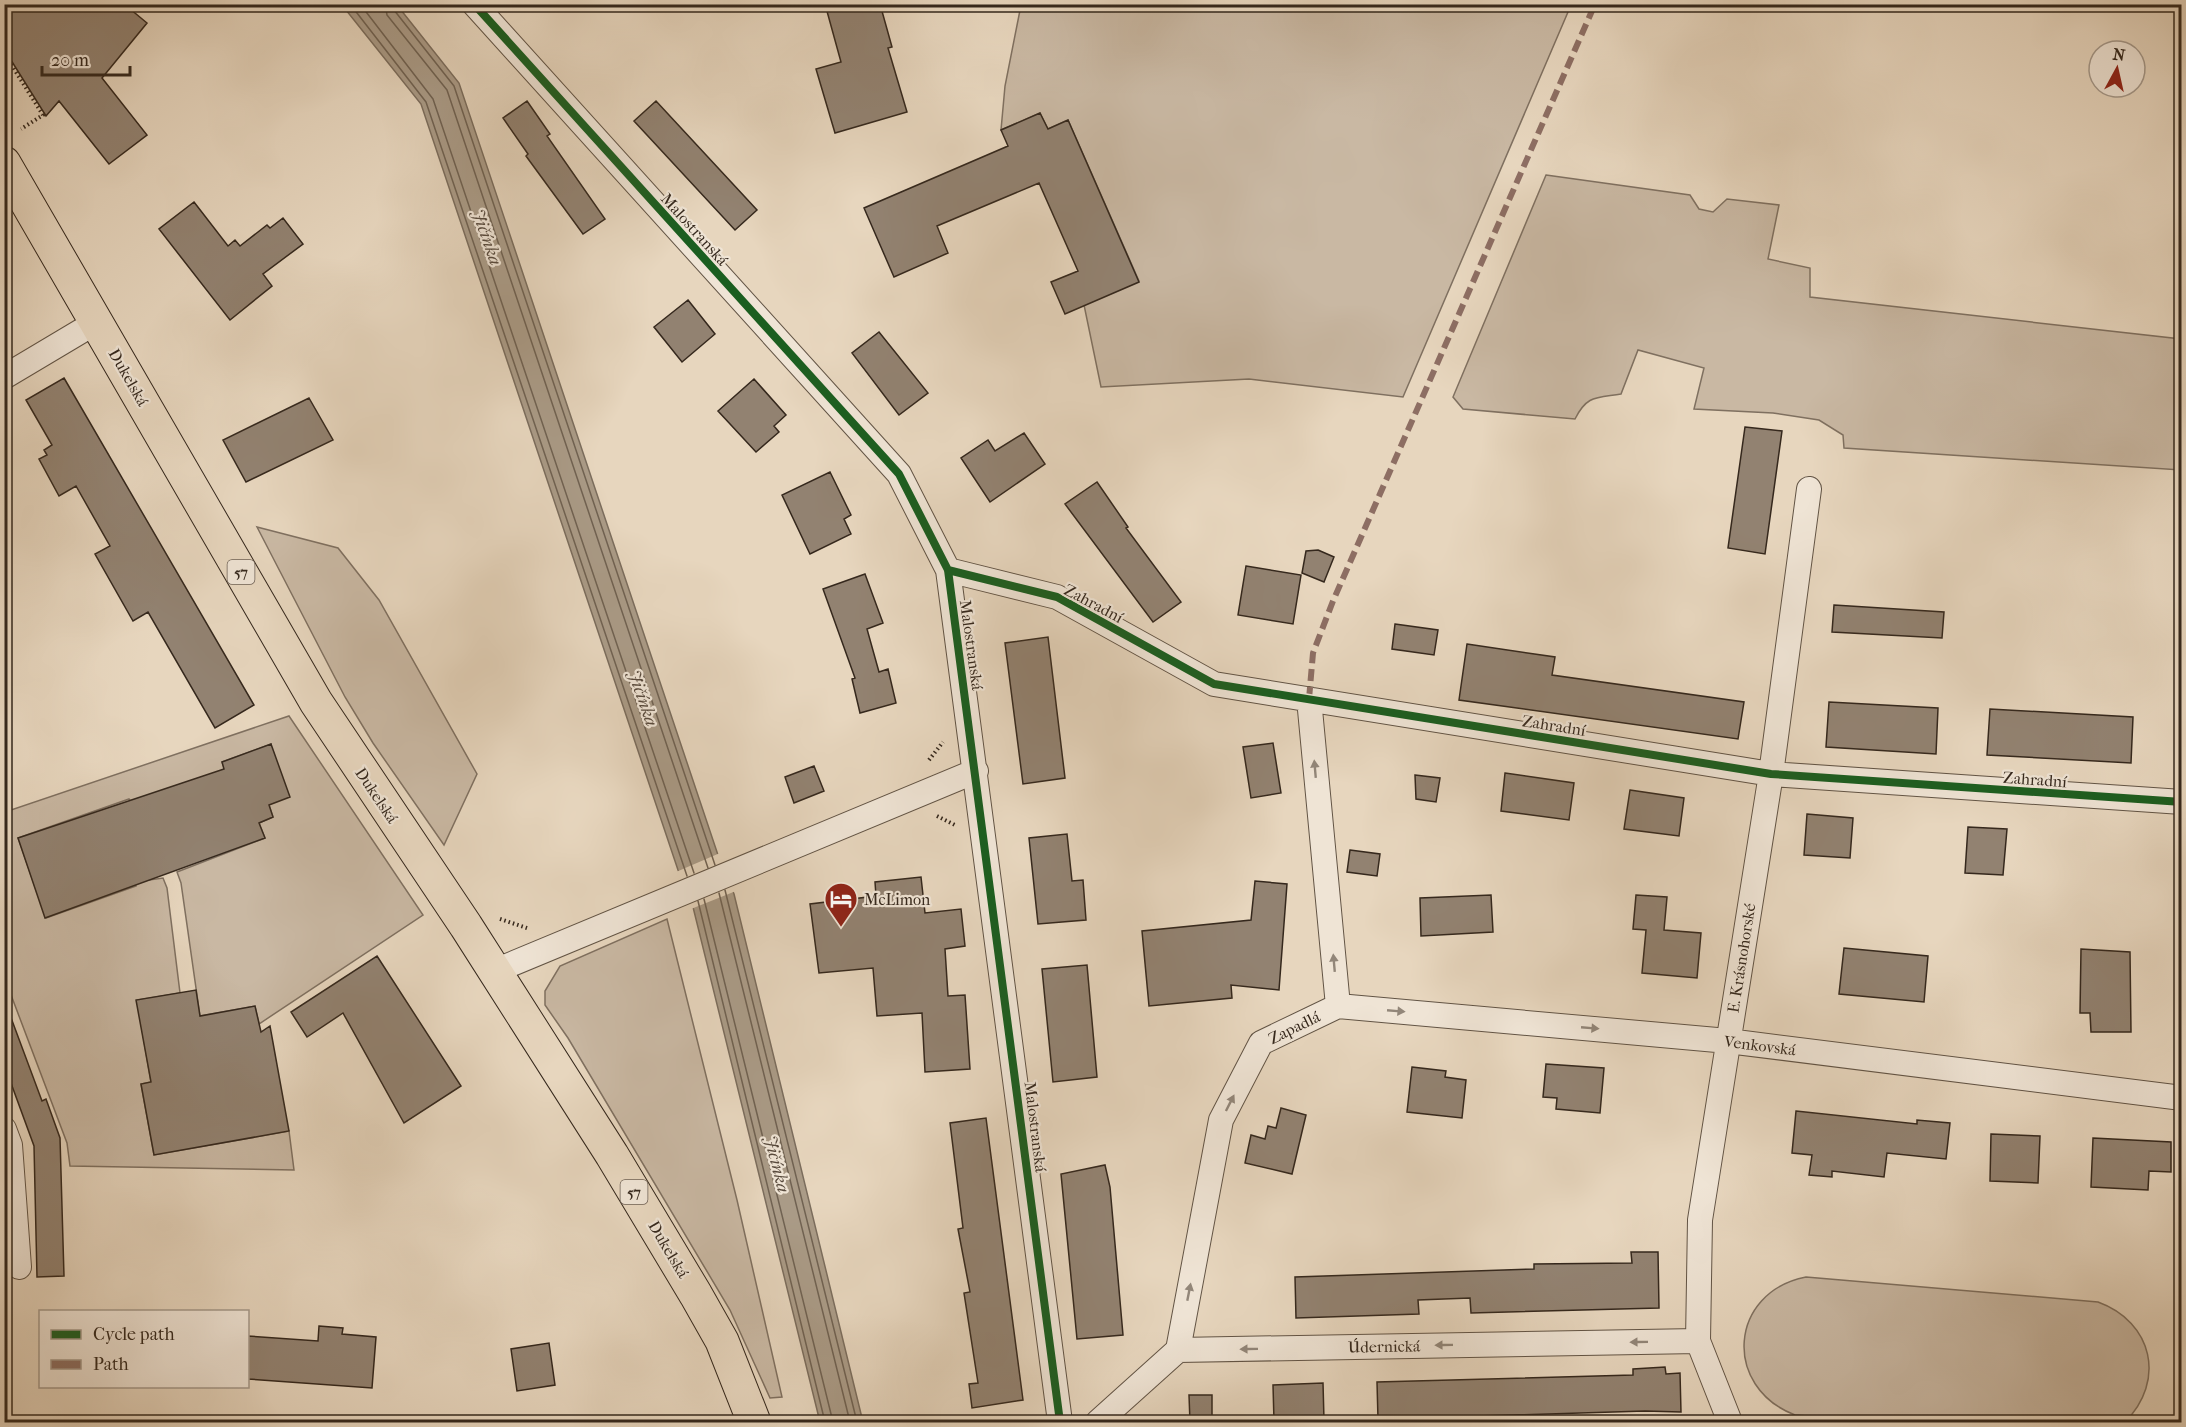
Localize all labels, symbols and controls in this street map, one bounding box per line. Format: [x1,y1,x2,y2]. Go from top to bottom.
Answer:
scale bar [42,39,130,77]
north arrow [2087,39,2147,99]
text: N [2112,44,2127,65]
text: 20 m [51,50,89,71]
street label: Malostranská [657,189,733,270]
water label: Jičínka [467,206,506,268]
street label: Dukelská [105,345,153,410]
road number: 57 [228,560,254,584]
street label: Zahradní [1061,580,1127,627]
street label: Malostranská [956,599,987,692]
water label: Jičínka [623,667,662,729]
street label: Zahradní [1521,711,1587,740]
one-way arrow [1310,760,1320,779]
street label: Dukelská [351,764,402,827]
street label: Zahradní [2002,768,2068,791]
hotel icon: McLimon [823,881,859,928]
place label: McLimon [864,890,931,909]
street label: E. Krásnohorské [1723,902,1760,1014]
one-way arrow [1329,954,1339,973]
one-way arrow [1387,1006,1406,1016]
street label: Zapadlá [1265,1007,1324,1048]
one-way arrow [1581,1024,1600,1033]
street label: Venkovská [1722,1032,1797,1059]
street label: Malostranská [1021,1081,1051,1174]
one-way arrow [1225,1094,1235,1111]
water label: Jičínka [759,1133,794,1195]
road number: 57 [620,1180,648,1204]
street label: Dukelská [644,1217,693,1282]
one-way arrow [1185,1283,1194,1302]
legend [39,1310,249,1388]
text: Cycle path [93,1324,174,1345]
street label: Údernická [1348,1336,1421,1357]
one-way arrow [1630,1337,1649,1347]
one-way arrow [1435,1341,1454,1350]
one-way arrow [1240,1344,1259,1353]
text: Path [93,1354,129,1375]

